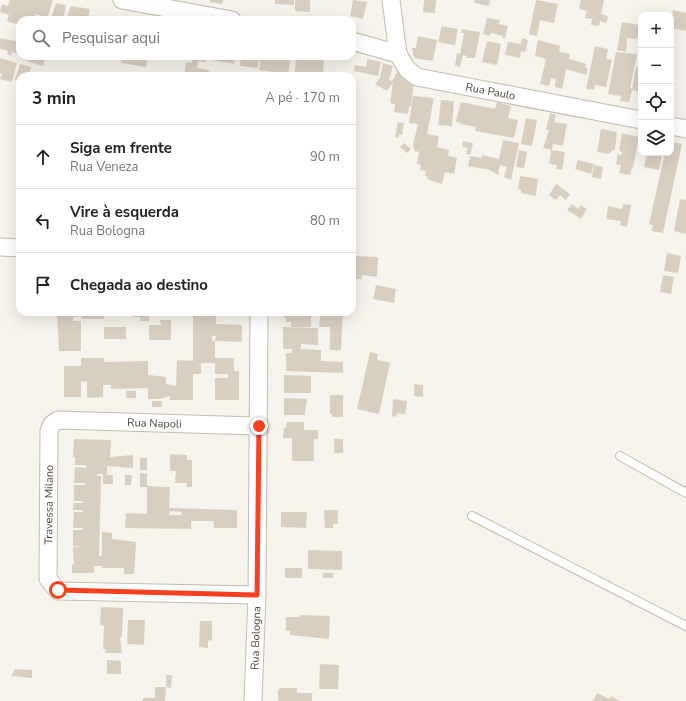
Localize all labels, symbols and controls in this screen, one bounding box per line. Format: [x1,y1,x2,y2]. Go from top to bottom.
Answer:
map controls [638,12,674,156]
button: + [638,12,674,48]
search box [16,16,356,60]
icon: search [30,27,52,49]
text: Pesquisar aqui [62,28,160,48]
button: − [638,48,674,84]
street label: Rua Paulo [464,80,517,104]
button: locate [638,84,674,120]
text: 3 min [32,87,76,110]
text: A pé · 170 m [265,89,340,107]
button: layers [638,120,674,156]
text: Siga em frente [70,138,172,158]
icon: ahead [32,146,54,168]
text: 90 m [310,148,340,166]
text: Rua Veneza [70,158,138,176]
text: Vire à esquerda [70,202,179,222]
icon: left [32,210,54,232]
text: 80 m [310,212,340,230]
text: Rua Bologna [70,222,145,240]
icon: arrive [32,274,54,296]
text: Chegada ao destino [70,275,208,295]
street label: Rua Napoli [127,415,182,432]
route end [250,417,268,435]
street label: Travessa Milano [41,465,57,545]
route start [49,581,67,599]
street label: Rua Bologna [247,606,265,670]

